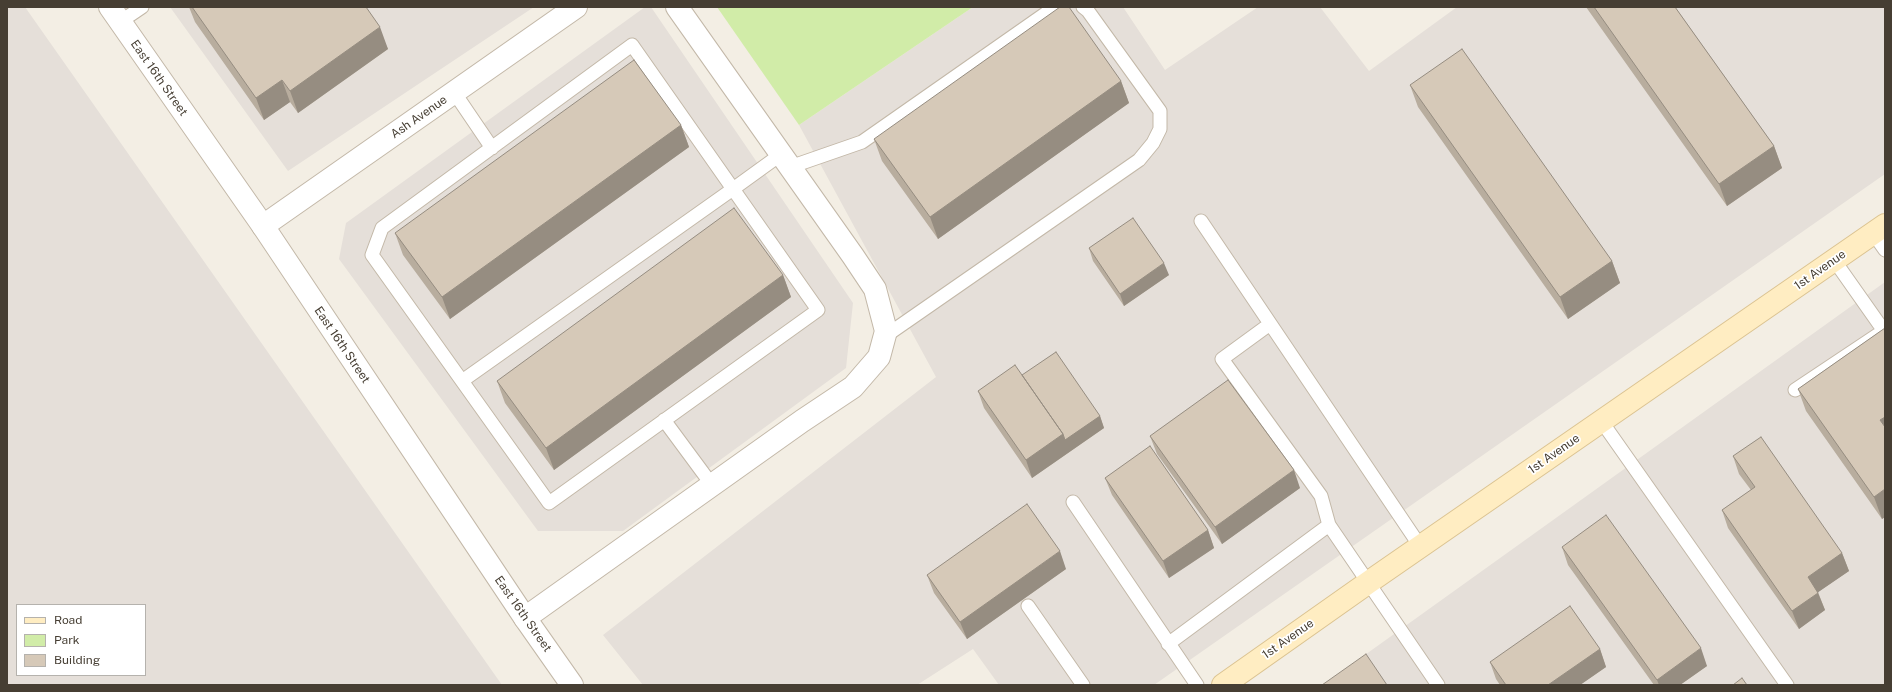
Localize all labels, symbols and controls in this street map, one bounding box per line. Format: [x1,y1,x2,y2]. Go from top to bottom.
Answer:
street label: East 16th Street [127,37,191,119]
street label: Ash Avenue [388,92,450,142]
street label: 1st Avenue [1791,247,1849,293]
street label: East 16th Street [311,304,373,386]
street label: 1st Avenue [1525,431,1583,477]
street label: East 16th Street [491,573,555,655]
legend [16,604,146,676]
text: Road [54,613,82,627]
street label: 1st Avenue [1259,616,1317,662]
text: Park [54,633,80,647]
text: Building [54,653,100,667]

